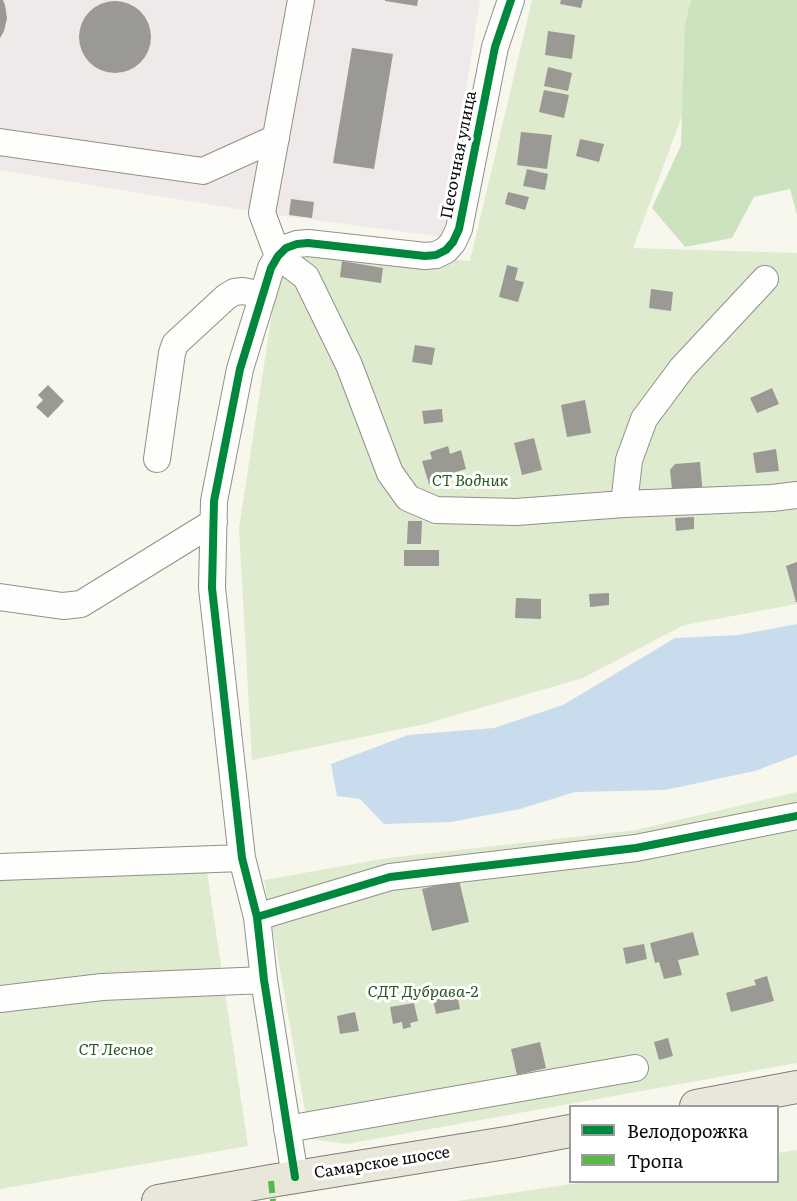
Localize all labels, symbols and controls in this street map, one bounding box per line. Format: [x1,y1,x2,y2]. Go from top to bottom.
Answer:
street label: Песочная улица [437,89,481,221]
park label: СТ Водник [432,471,508,491]
park label: СДТ Дубрава-2 [367,982,479,1002]
park label: СТ Лесное [79,1040,153,1060]
legend [569,1105,779,1183]
text: Велодорожка [627,1117,748,1144]
street label: Самарское шоссе [313,1143,451,1183]
text: Тропа [627,1147,683,1174]

